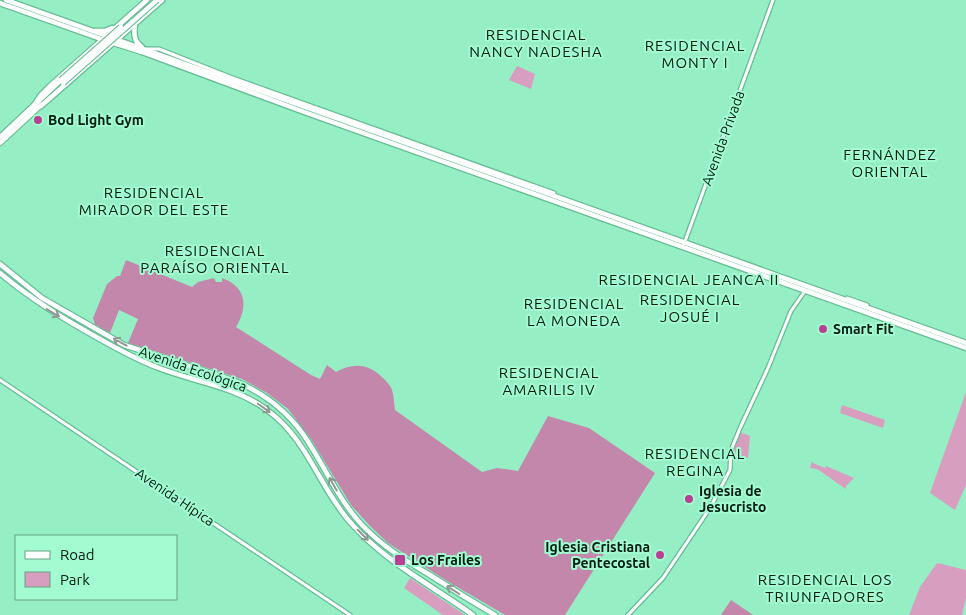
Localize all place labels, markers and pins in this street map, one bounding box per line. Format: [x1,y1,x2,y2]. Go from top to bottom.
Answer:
place label: Bod Light Gym [48,112,144,128]
marker: Bod Light Gym [32,114,44,126]
place label: Smart Fit [833,321,894,337]
marker: Smart Fit [817,323,829,335]
place label: Iglesia de Jesucristo [699,483,767,515]
marker: Iglesia de Jesucristo [683,493,695,505]
place label: Iglesia Cristiana Pentecostal [545,539,650,571]
marker: Iglesia Cristiana Pentecostal [654,549,666,561]
place label: Los Frailes [411,552,481,568]
marker: Los Frailes [393,553,407,567]

